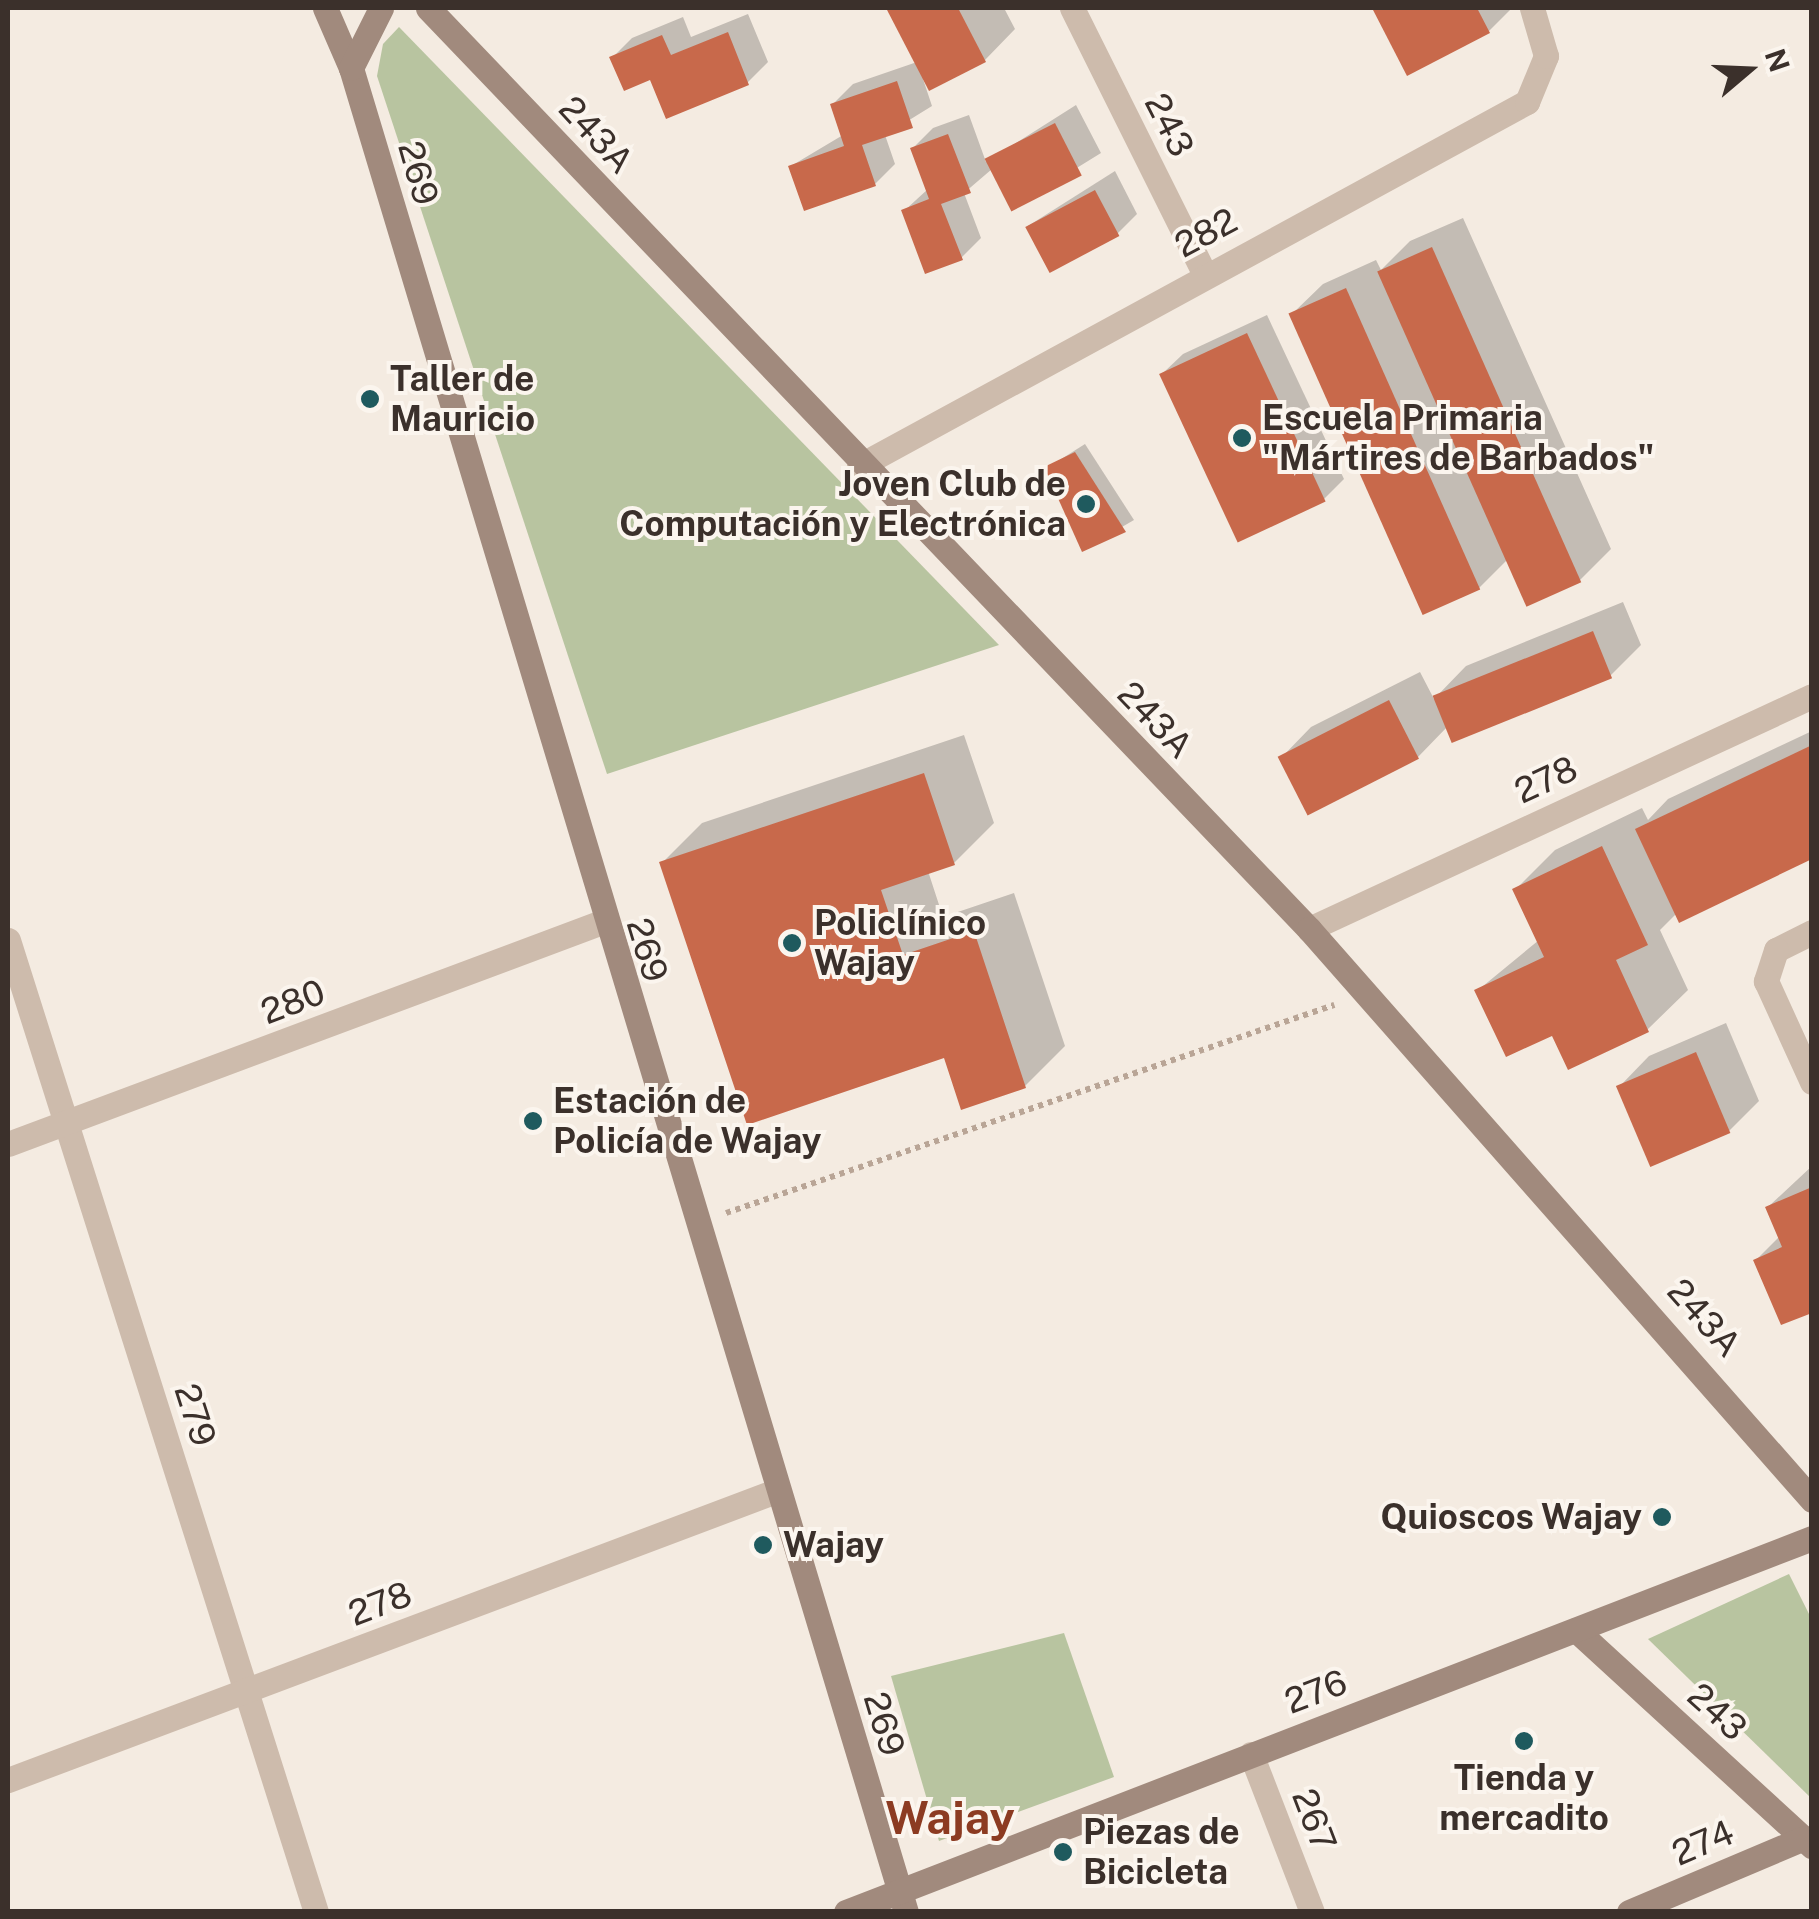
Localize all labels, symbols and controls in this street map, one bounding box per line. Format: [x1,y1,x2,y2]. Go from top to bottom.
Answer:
north arrow [1699,20,1799,120]
text: N [1759,44,1797,76]
street label: 243 [1136,87,1202,163]
street label: 243A [550,88,642,182]
street label: 269 [389,136,447,210]
street label: 282 [1168,199,1244,267]
place label: Taller de Mauricio [390,358,535,440]
marker: Taller de Mauricio [359,388,381,410]
place label: Escuela Primaria "Mártires de Barbados" [1262,397,1655,479]
marker: Escuela Primaria "Mártires de Barbados" [1231,427,1253,449]
place label: Joven Club de Computación y Electrónica [619,463,1066,545]
marker: Joven Club de Computación y Electrónica [1075,493,1097,515]
street label: 243A [1109,673,1201,767]
street label: 278 [1508,747,1584,813]
place label: Policlínico Wajay [814,902,986,984]
street label: 269 [618,913,676,987]
marker: Policlínico Wajay [779,930,805,956]
street label: 280 [255,971,331,1033]
place label: Estación de Policía de Wajay [553,1080,822,1162]
marker: Estación de Policía de Wajay [522,1110,544,1132]
street label: 243A [1658,1271,1750,1365]
street label: 279 [165,1379,225,1451]
place label: Quioscos Wajay [1380,1496,1642,1538]
marker: Quioscos Wajay [1651,1506,1673,1528]
place label: Wajay [783,1524,884,1566]
marker: Wajay [752,1534,774,1556]
street label: 278 [343,1573,417,1635]
street label: 276 [1279,1661,1353,1723]
street label: 243 [1679,1675,1755,1749]
street label: 269 [855,1687,913,1761]
marker: Tienda y mercadito [1513,1730,1535,1752]
place label: Tienda y mercadito [1439,1757,1609,1839]
street label: 267 [1283,1783,1345,1857]
district label: Wajay [885,1791,1015,1845]
place label: Piezas de Bicicleta [1083,1811,1240,1893]
street label: 274 [1666,1811,1740,1875]
marker: Piezas de Bicicleta [1052,1841,1074,1863]

